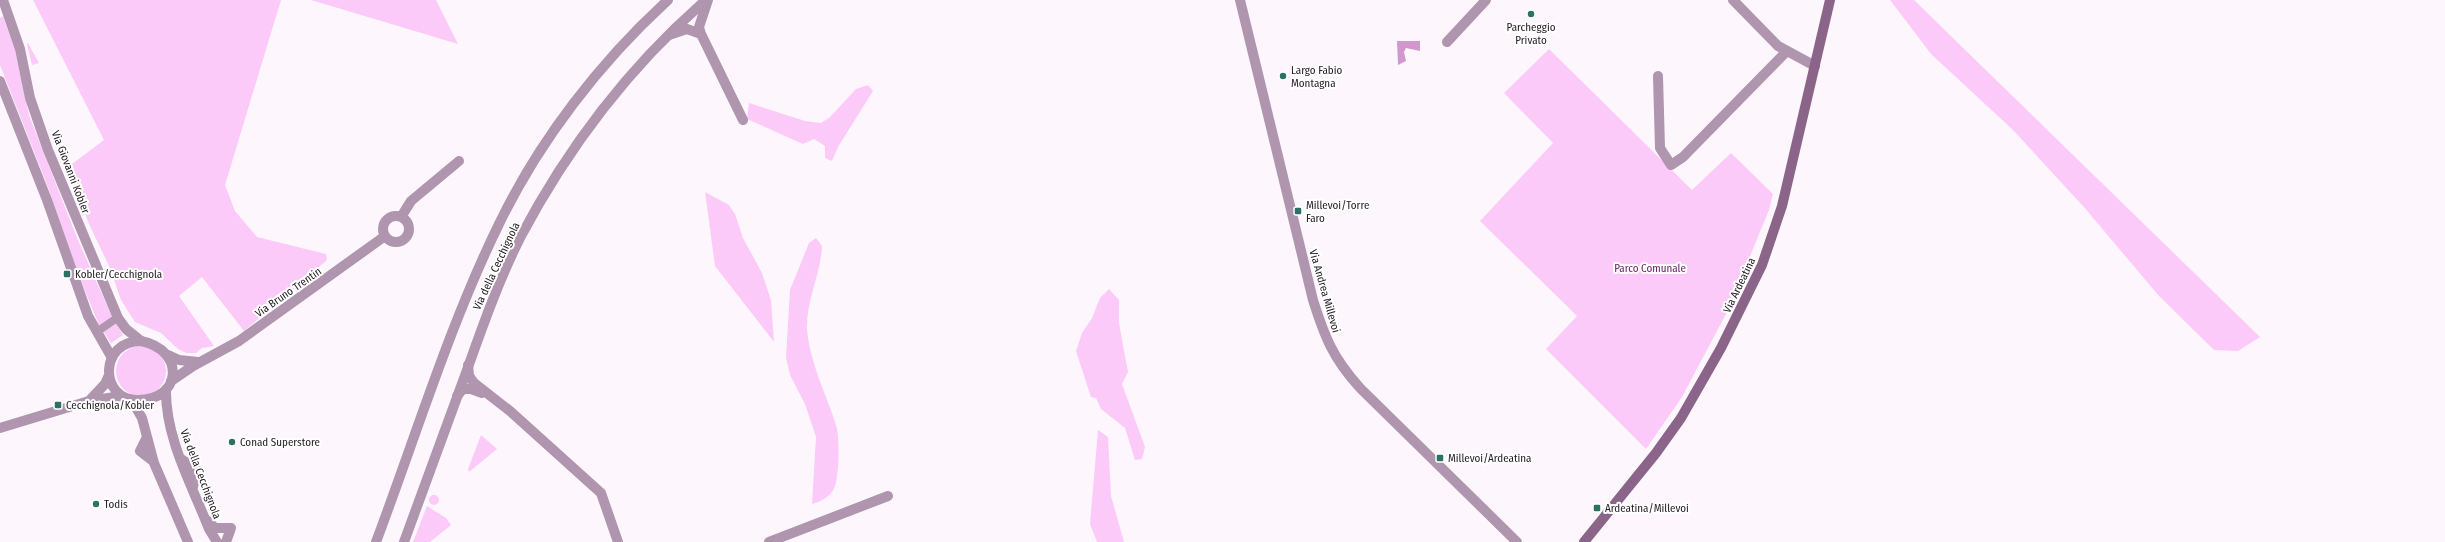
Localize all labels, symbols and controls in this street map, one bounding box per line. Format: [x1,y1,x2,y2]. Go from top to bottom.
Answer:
marker: Parcheggio Privato [1526,9,1536,19]
place label: Parcheggio Privato [1507,21,1556,47]
place label: Largo Fabio Montagna [1291,64,1342,90]
marker: Largo Fabio Montagna [1278,71,1288,81]
street label: Via Giovanni Kobler [49,129,92,216]
place label: Millevoi/Torre Faro [1306,199,1369,225]
marker: Millevoi/Torre Faro [1293,206,1303,216]
street label: Via della Cecchignola [470,220,522,312]
street label: Via Andrea Millevoi [1306,248,1343,334]
street label: Via Ardeatina [1720,255,1758,315]
park label: Parco Comunale [1614,262,1686,275]
street label: Via Bruno Trentin [253,265,324,320]
place label: Kobler/Cecchignola [75,268,162,281]
marker: Kobler/Cecchignola [62,269,72,279]
place label: Cecchignola/Kobler [66,399,154,412]
marker: Cecchignola/Kobler [53,400,63,410]
street label: Via della Cecchignola [177,428,224,521]
place label: Conad Superstore [240,436,320,449]
marker: Conad Superstore [227,437,237,447]
place label: Millevoi/Ardeatina [1448,452,1531,465]
marker: Millevoi/Ardeatina [1435,453,1445,463]
place label: Todis [104,498,128,511]
marker: Todis [91,499,101,509]
place label: Ardeatina/Millevoi [1605,502,1689,515]
marker: Ardeatina/Millevoi [1592,503,1602,513]

